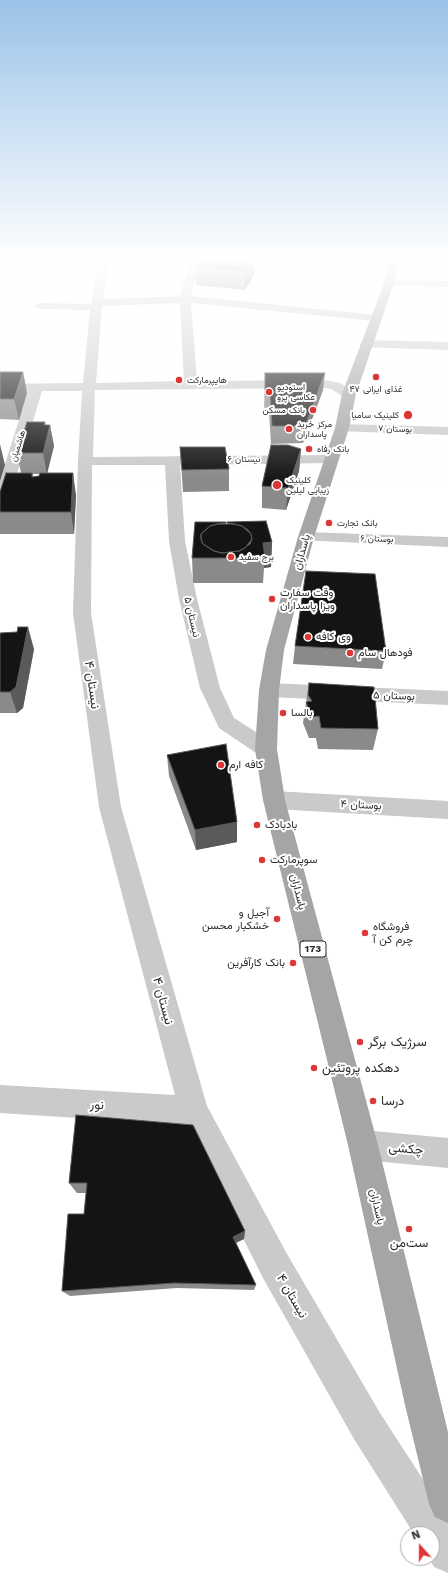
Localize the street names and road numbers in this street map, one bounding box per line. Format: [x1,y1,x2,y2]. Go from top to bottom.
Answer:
street label: بوستان ۷ [378,423,412,435]
street label: هاشمیان [8,429,28,463]
street label: نیستان ۶ [228,454,260,464]
street label: پاسداران [291,533,313,571]
street label: بوستان ۶ [360,533,394,545]
street label: نیستان ۵ [181,595,203,639]
street label: نیستان ۴ [81,660,103,710]
street label: بوستان ۵ [373,689,415,703]
street label: بوستان ۴ [340,797,382,813]
street label: پاسداران [287,873,309,911]
road number: 173 [300,941,326,957]
street label: نیستان ۴ [149,976,177,1026]
street label: نور [90,1097,104,1113]
street label: چکشی [388,1140,424,1158]
street label: پاسداران [366,1188,388,1226]
street label: نیستان ۴ [273,1271,311,1321]

